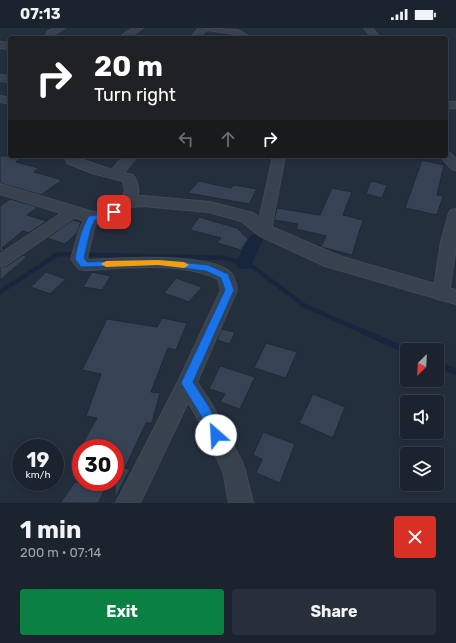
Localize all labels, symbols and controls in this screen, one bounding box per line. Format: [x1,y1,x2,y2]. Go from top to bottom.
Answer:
text: 07:13 [20,5,61,23]
text: 20 m [94,50,163,83]
icon: right [28,52,80,104]
text: Turn right [94,84,176,106]
icon: left [175,128,197,150]
icon: ahead [217,128,239,150]
icon: right [259,128,281,150]
pin [97,195,131,229]
icon: arrive [103,201,125,223]
north arrow [400,343,444,387]
map controls [400,343,444,491]
button: sound [400,395,444,439]
position arrow [195,414,237,456]
speed limit sign: 30 [72,439,124,491]
button: layers [400,447,444,491]
text: 19 [27,448,49,472]
text: km/h [26,469,50,481]
text: 1 min [20,516,81,544]
button: close [394,516,436,558]
text: 200 m · 07:14 [20,545,101,560]
button: Exit [20,589,224,635]
button: Share [232,589,436,635]

